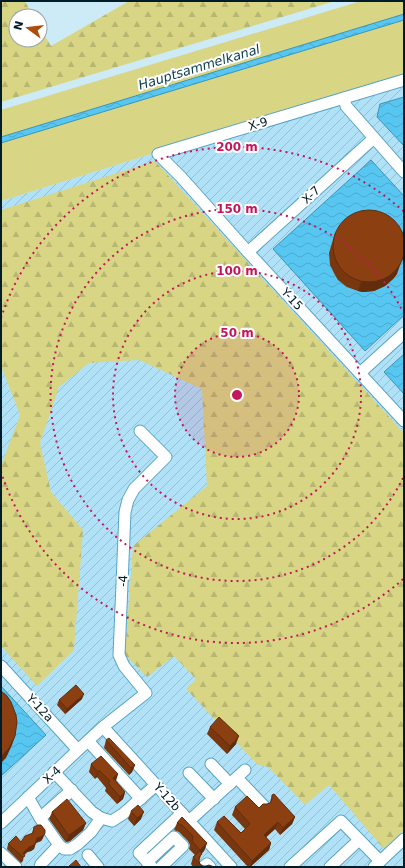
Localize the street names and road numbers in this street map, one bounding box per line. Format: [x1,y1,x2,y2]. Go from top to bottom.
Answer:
street label: X-9 [247,114,269,134]
street label: X-7 [299,183,323,207]
street label: Y-15 [277,284,306,313]
street label: -4 [116,575,130,587]
street label: Y-12a [23,690,56,725]
street label: X-4 [40,763,64,787]
street label: Y-12b [150,779,183,814]

